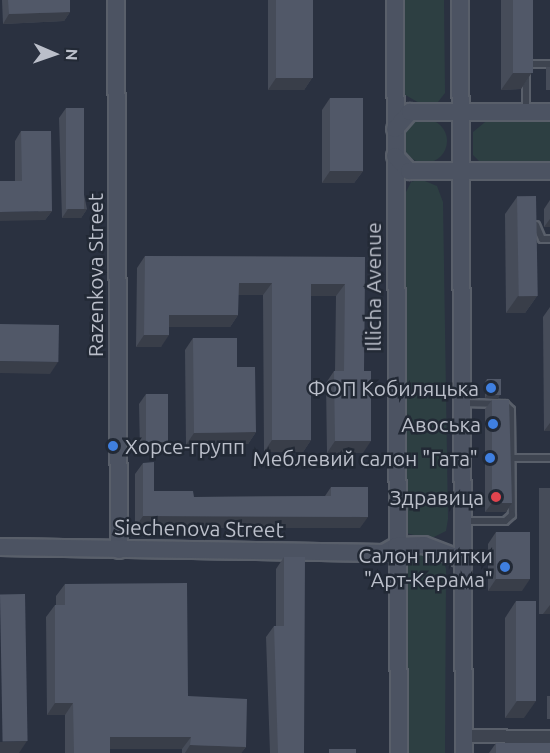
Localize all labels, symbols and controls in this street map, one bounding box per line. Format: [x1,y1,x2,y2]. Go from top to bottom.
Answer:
north arrow [24,24,84,84]
text: N [63,48,81,61]
street label: Razenkova Street [82,193,108,357]
street label: Illicha Avenue [360,222,386,352]
place label: ФОП Кобиляцька [308,375,479,401]
marker: ФОП Кобиляцька [484,381,498,395]
place label: Авоська [401,411,481,437]
marker: Авоська [486,417,500,431]
place label: Хорсе-групп [125,433,245,459]
marker: Хорсе-групп [106,439,120,453]
place label: Меблевий салон "Гата" [253,445,478,471]
marker: Меблевий салон "Гата" [483,451,497,465]
place label: Здравица [390,484,484,510]
marker: Здравица [489,490,503,504]
street label: Siechenova Street [114,514,284,542]
place label: Салон плитки "Арт-Керама" [358,542,493,592]
marker: Салон плитки "Арт-Керама" [498,560,512,574]

